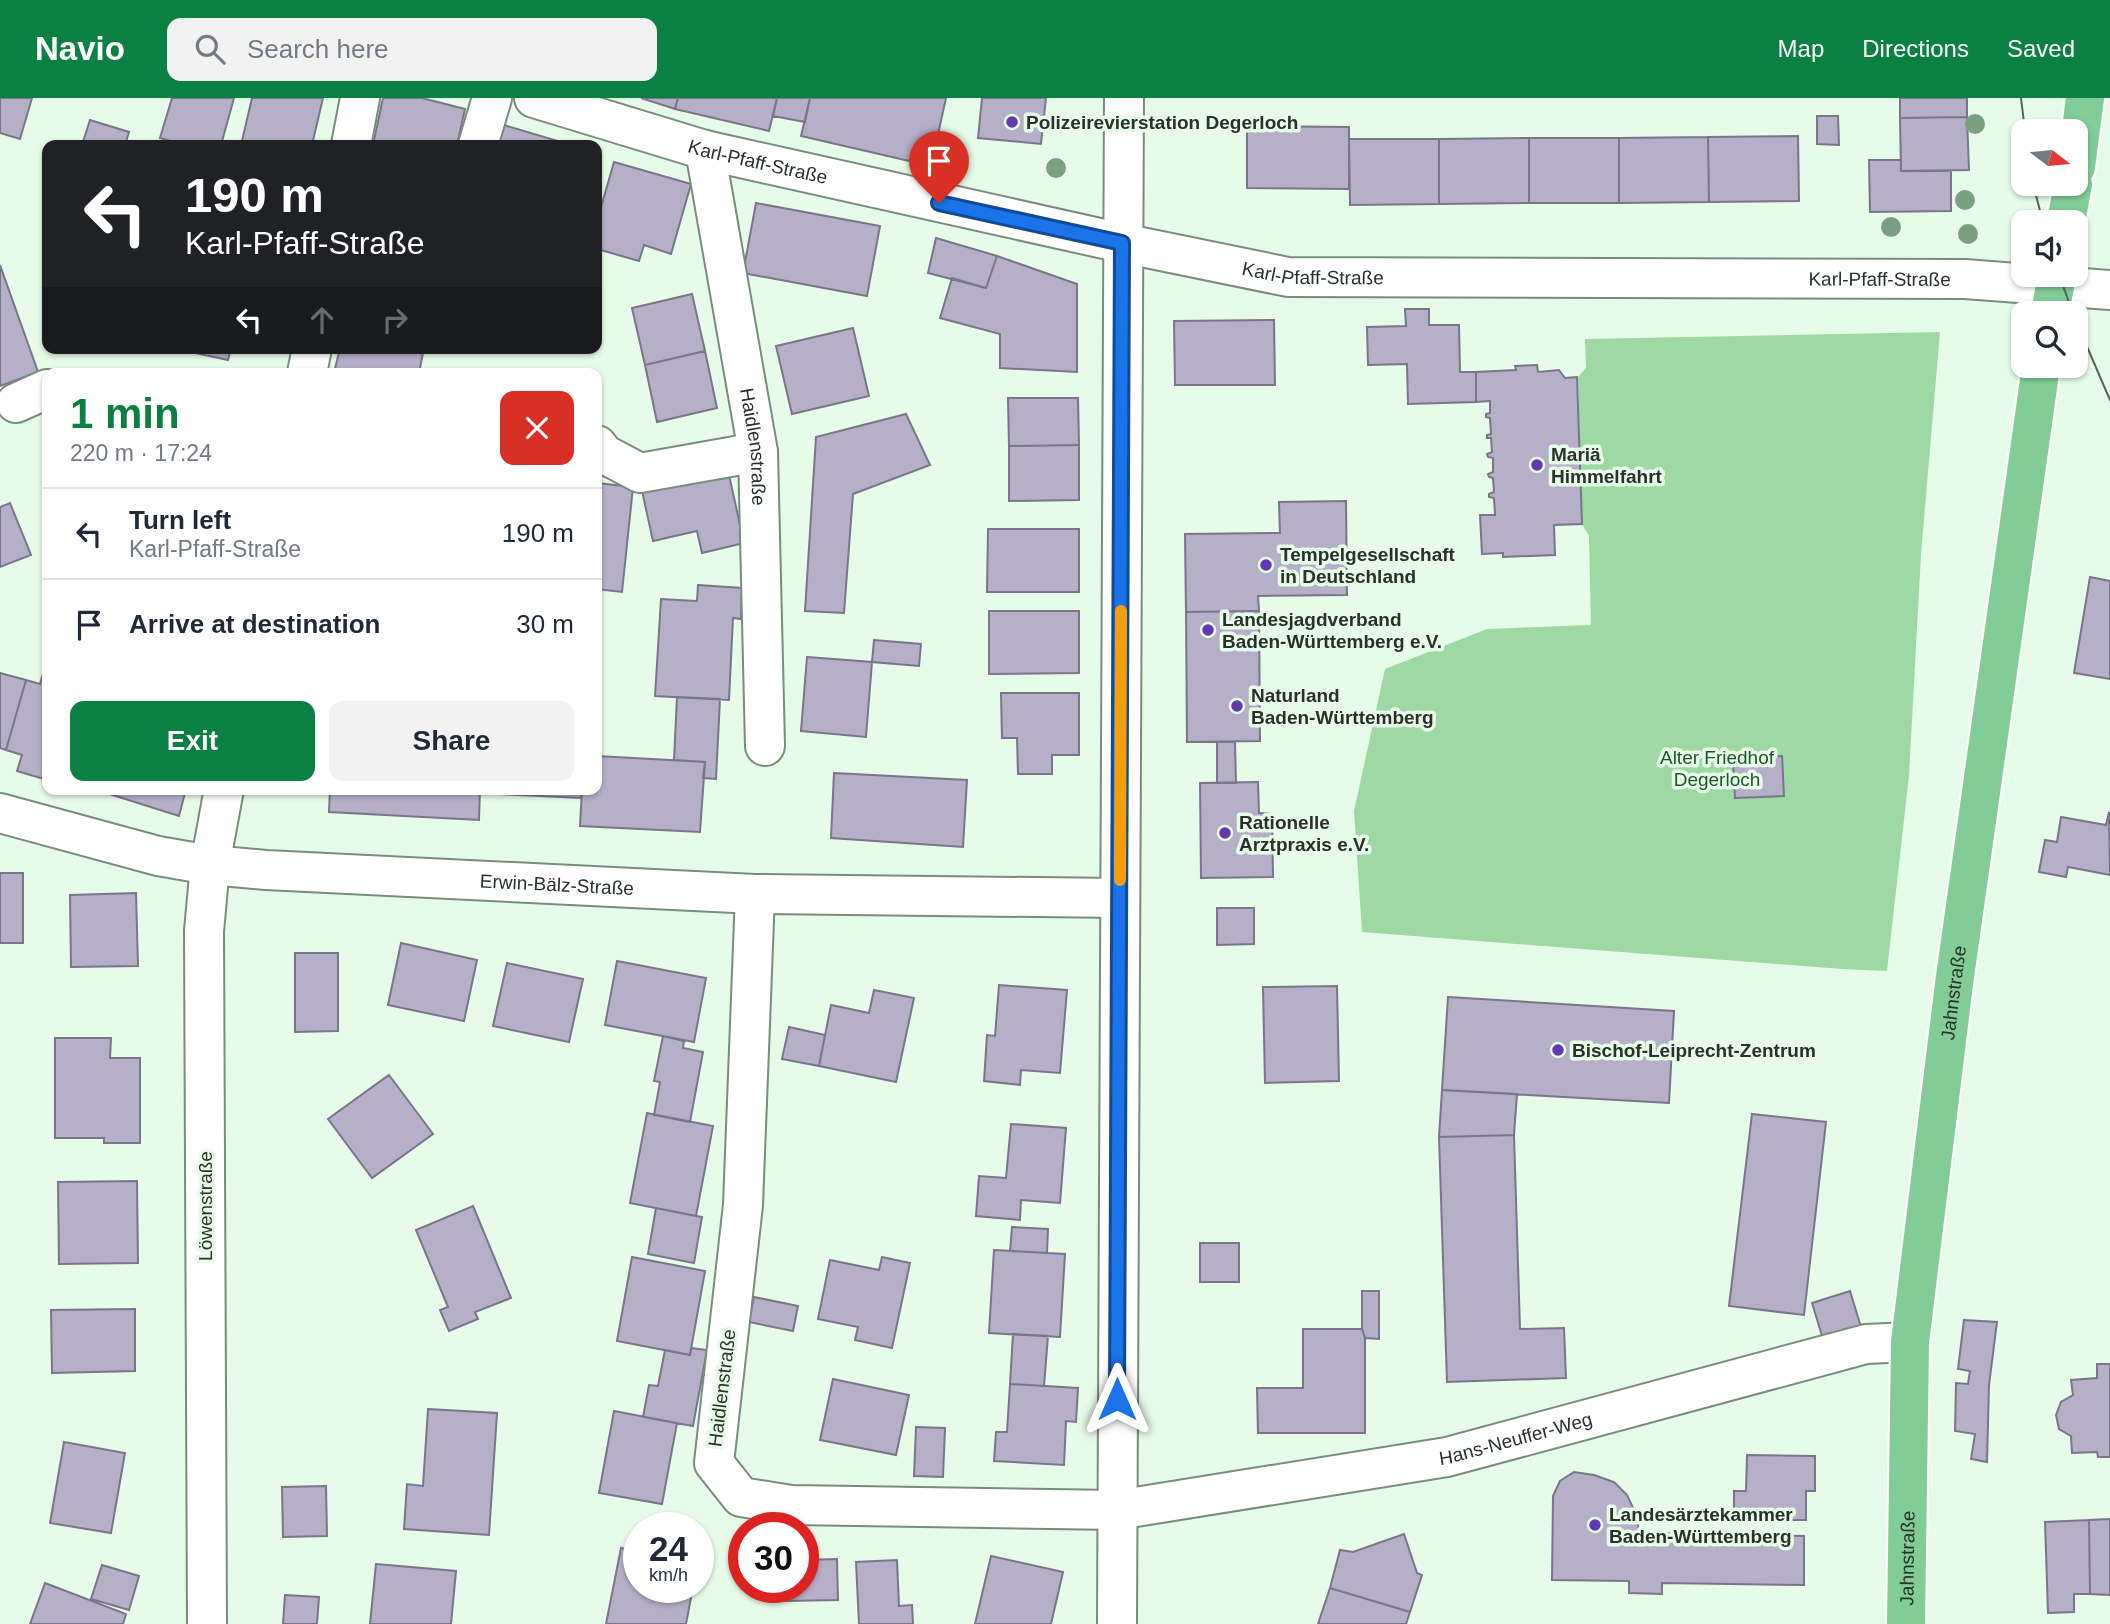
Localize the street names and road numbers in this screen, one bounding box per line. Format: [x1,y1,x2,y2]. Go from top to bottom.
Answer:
street label: Karl-Pfaff-Straße [686,135,830,188]
street label: Karl-Pfaff-Straße [1240,257,1384,289]
street label: Karl-Pfaff-Straße [1808,268,1951,289]
street label: Haidlenstraße [736,386,770,506]
street label: Erwin-Bälz-Straße [479,870,634,899]
street label: Jahnstraße [1937,944,1970,1041]
street label: Löwenstraße [195,1151,216,1261]
street label: Haidlenstraße [704,1328,740,1448]
street label: Hans-Neuffer-Weg [1437,1408,1594,1469]
street label: Jahnstraße [1896,1510,1918,1606]

